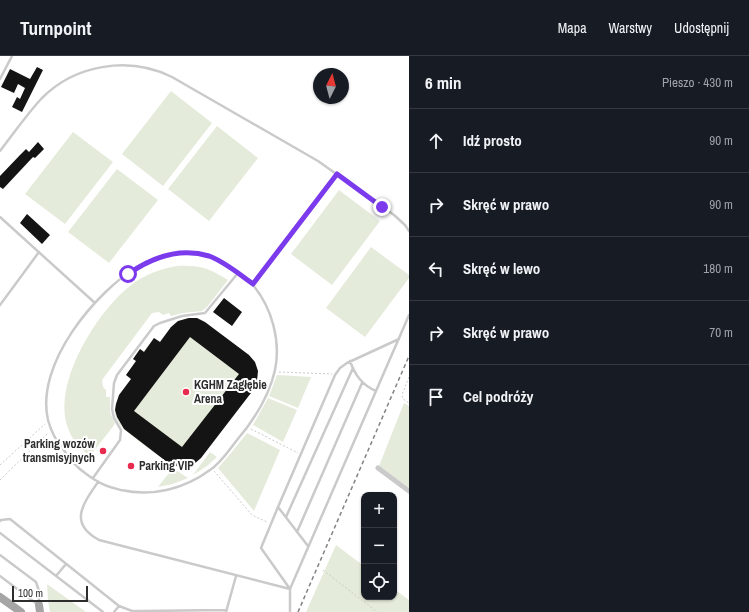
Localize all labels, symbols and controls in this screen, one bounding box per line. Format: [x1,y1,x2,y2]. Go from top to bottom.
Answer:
text: Turnpoint [20,15,92,41]
text: Mapa [558,19,587,37]
text: Warstwy [609,19,652,37]
text: Udostępnij [674,19,729,37]
north arrow [313,68,349,104]
text: 6 min [425,71,461,94]
text: Pieszo · 430 m [662,74,733,91]
icon: ahead [425,130,447,152]
text: Idź prosto [463,130,522,151]
text: 90 m [709,132,733,149]
icon: right [425,194,447,216]
text: Skręć w prawo [463,194,549,215]
text: 90 m [709,196,733,213]
route end [373,198,391,216]
icon: left [425,258,447,280]
text: Skręć w lewo [463,258,540,279]
text: 180 m [703,260,733,277]
route start [119,265,137,283]
icon: right [425,322,447,344]
text: Skręć w prawo [463,322,549,343]
text: 70 m [709,324,733,341]
place label: KGHM Zagłębie Arena [194,377,267,407]
icon: arrive [425,386,447,408]
text: Cel podróży [463,386,533,407]
marker: KGHM Zagłębie Arena [181,387,191,397]
place label: Parking wozów transmisyjnych [23,436,95,466]
marker: Parking wozów transmisyjnych [98,446,108,456]
place label: Parking VIP [139,458,194,474]
marker: Parking VIP [126,461,136,471]
map controls [361,492,397,600]
button: + [361,492,397,528]
button: − [361,528,397,564]
button: locate [361,564,397,600]
scale bar [12,584,88,603]
text: 100 m [18,586,43,600]

